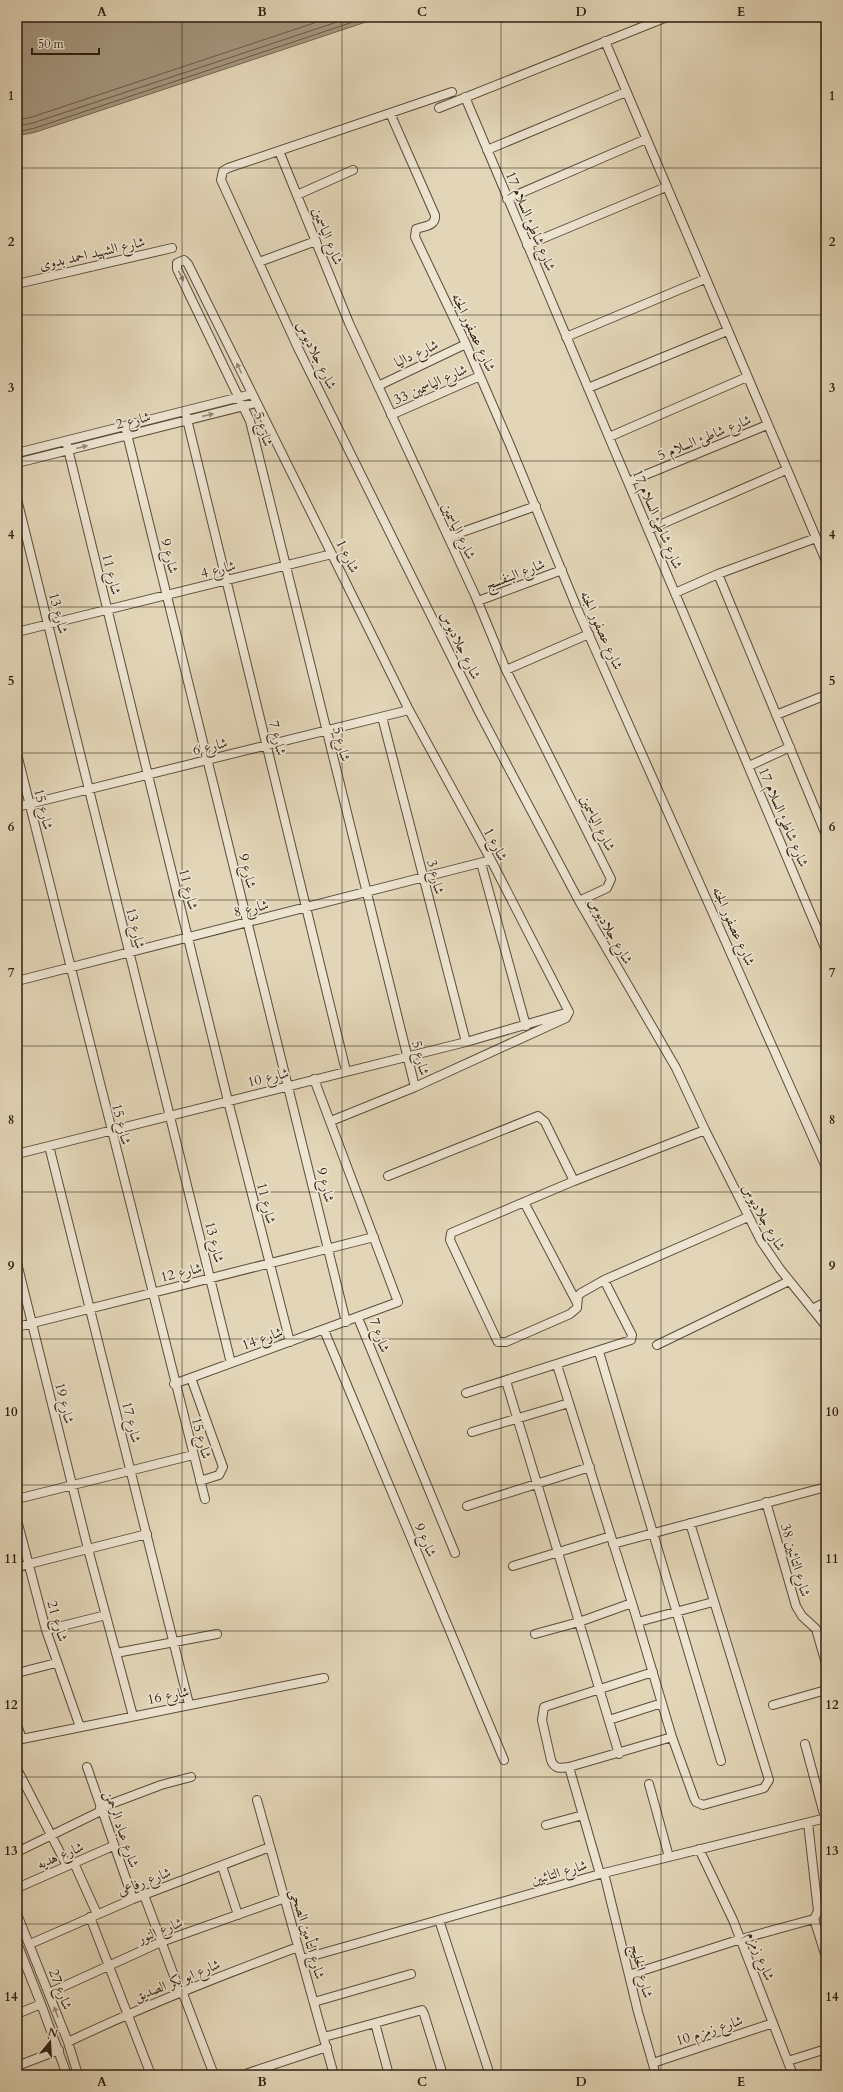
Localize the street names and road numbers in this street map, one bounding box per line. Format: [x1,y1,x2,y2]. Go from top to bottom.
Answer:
street label: شارع شاطئ السلام 17 [498,168,560,275]
street label: شارع الياسمين [306,205,348,269]
street label: شارع الشهيد احمد بدوى [37,232,147,277]
street label: شارع عصفور الجنه [445,290,500,376]
street label: شارع جلاديوس [290,318,341,394]
street label: شارع داليا [391,335,442,374]
street label: شارع الياسمين 33 [390,360,471,411]
street label: شارع 2 [114,407,153,436]
street label: شارع 5 [247,410,278,449]
street label: شارع شاطئ السلام 5 [655,410,755,468]
street label: شارع شاطئ السلام 17 [625,466,687,573]
street label: شارع الياسمين [435,500,480,564]
street label: شارع 1 [329,536,364,577]
street label: شارع 9 [154,537,183,576]
street label: شارع 11 [95,551,126,598]
street label: شارع البنفسج [483,554,549,597]
street label: شارع 4 [199,556,238,585]
street label: شارع عصفور الجنه [574,588,628,674]
street label: شارع 13 [42,590,73,637]
street label: شارع جلاديوس [434,608,485,684]
street label: شارع 7 [262,719,291,758]
street label: شارع 5 [326,725,355,764]
street label: شارع 6 [191,733,230,762]
street label: شارع شاطئ السلام 17 [751,764,813,871]
street label: شارع 15 [27,786,58,833]
street label: شارع الياسمين [574,792,620,855]
street label: شارع 1 [477,824,512,865]
street label: شارع 9 [232,852,261,891]
street label: شارع 3 [420,858,449,897]
street label: شارع 11 [172,866,203,913]
street label: شارع عصفور الجنه [706,884,760,970]
street label: شارع جلاديوس [582,894,637,969]
street label: شارع 8 [232,895,271,924]
street label: شارع 13 [119,905,150,952]
street label: شارع 5 [405,1039,434,1078]
street label: شارع 10 [245,1063,292,1094]
street label: شارع 15 [105,1101,136,1148]
street label: شارع 9 [310,1166,339,1205]
street label: شارع 11 [250,1180,281,1227]
street label: شارع جلاديوس [736,1180,790,1255]
street label: شارع 13 [198,1219,229,1266]
street label: شارع 12 [158,1258,205,1289]
street label: شارع 7 [363,1315,394,1356]
street label: شارع 14 [239,1322,286,1357]
street label: شارع 19 [48,1380,79,1427]
street label: شارع 17 [115,1399,146,1446]
street label: شارع 15 [185,1415,216,1462]
street label: شارع 9 [408,1520,441,1561]
street label: شارع التائبين 38 [774,1521,815,1600]
street label: شارع 21 [41,1598,73,1645]
street label: شارع 16 [145,1682,191,1711]
street label: شارع عباد الرحمن [98,1788,144,1871]
street label: شارع هديه [34,1837,87,1876]
street label: شارع التائبين [529,1855,590,1891]
street label: شارع رفاعى [115,1863,174,1902]
street label: شارع التأمين الصحى [284,1886,330,1982]
street label: شارع النور [133,1913,187,1951]
street label: شارع زمزم [739,1929,779,1985]
street label: شارع الخليج [623,1942,657,2001]
street label: شارع ابو بكر الصديق [131,1955,224,2008]
street label: شارع 27 [42,1966,77,2013]
street label: شارع زمزم 10 [673,2011,746,2053]

